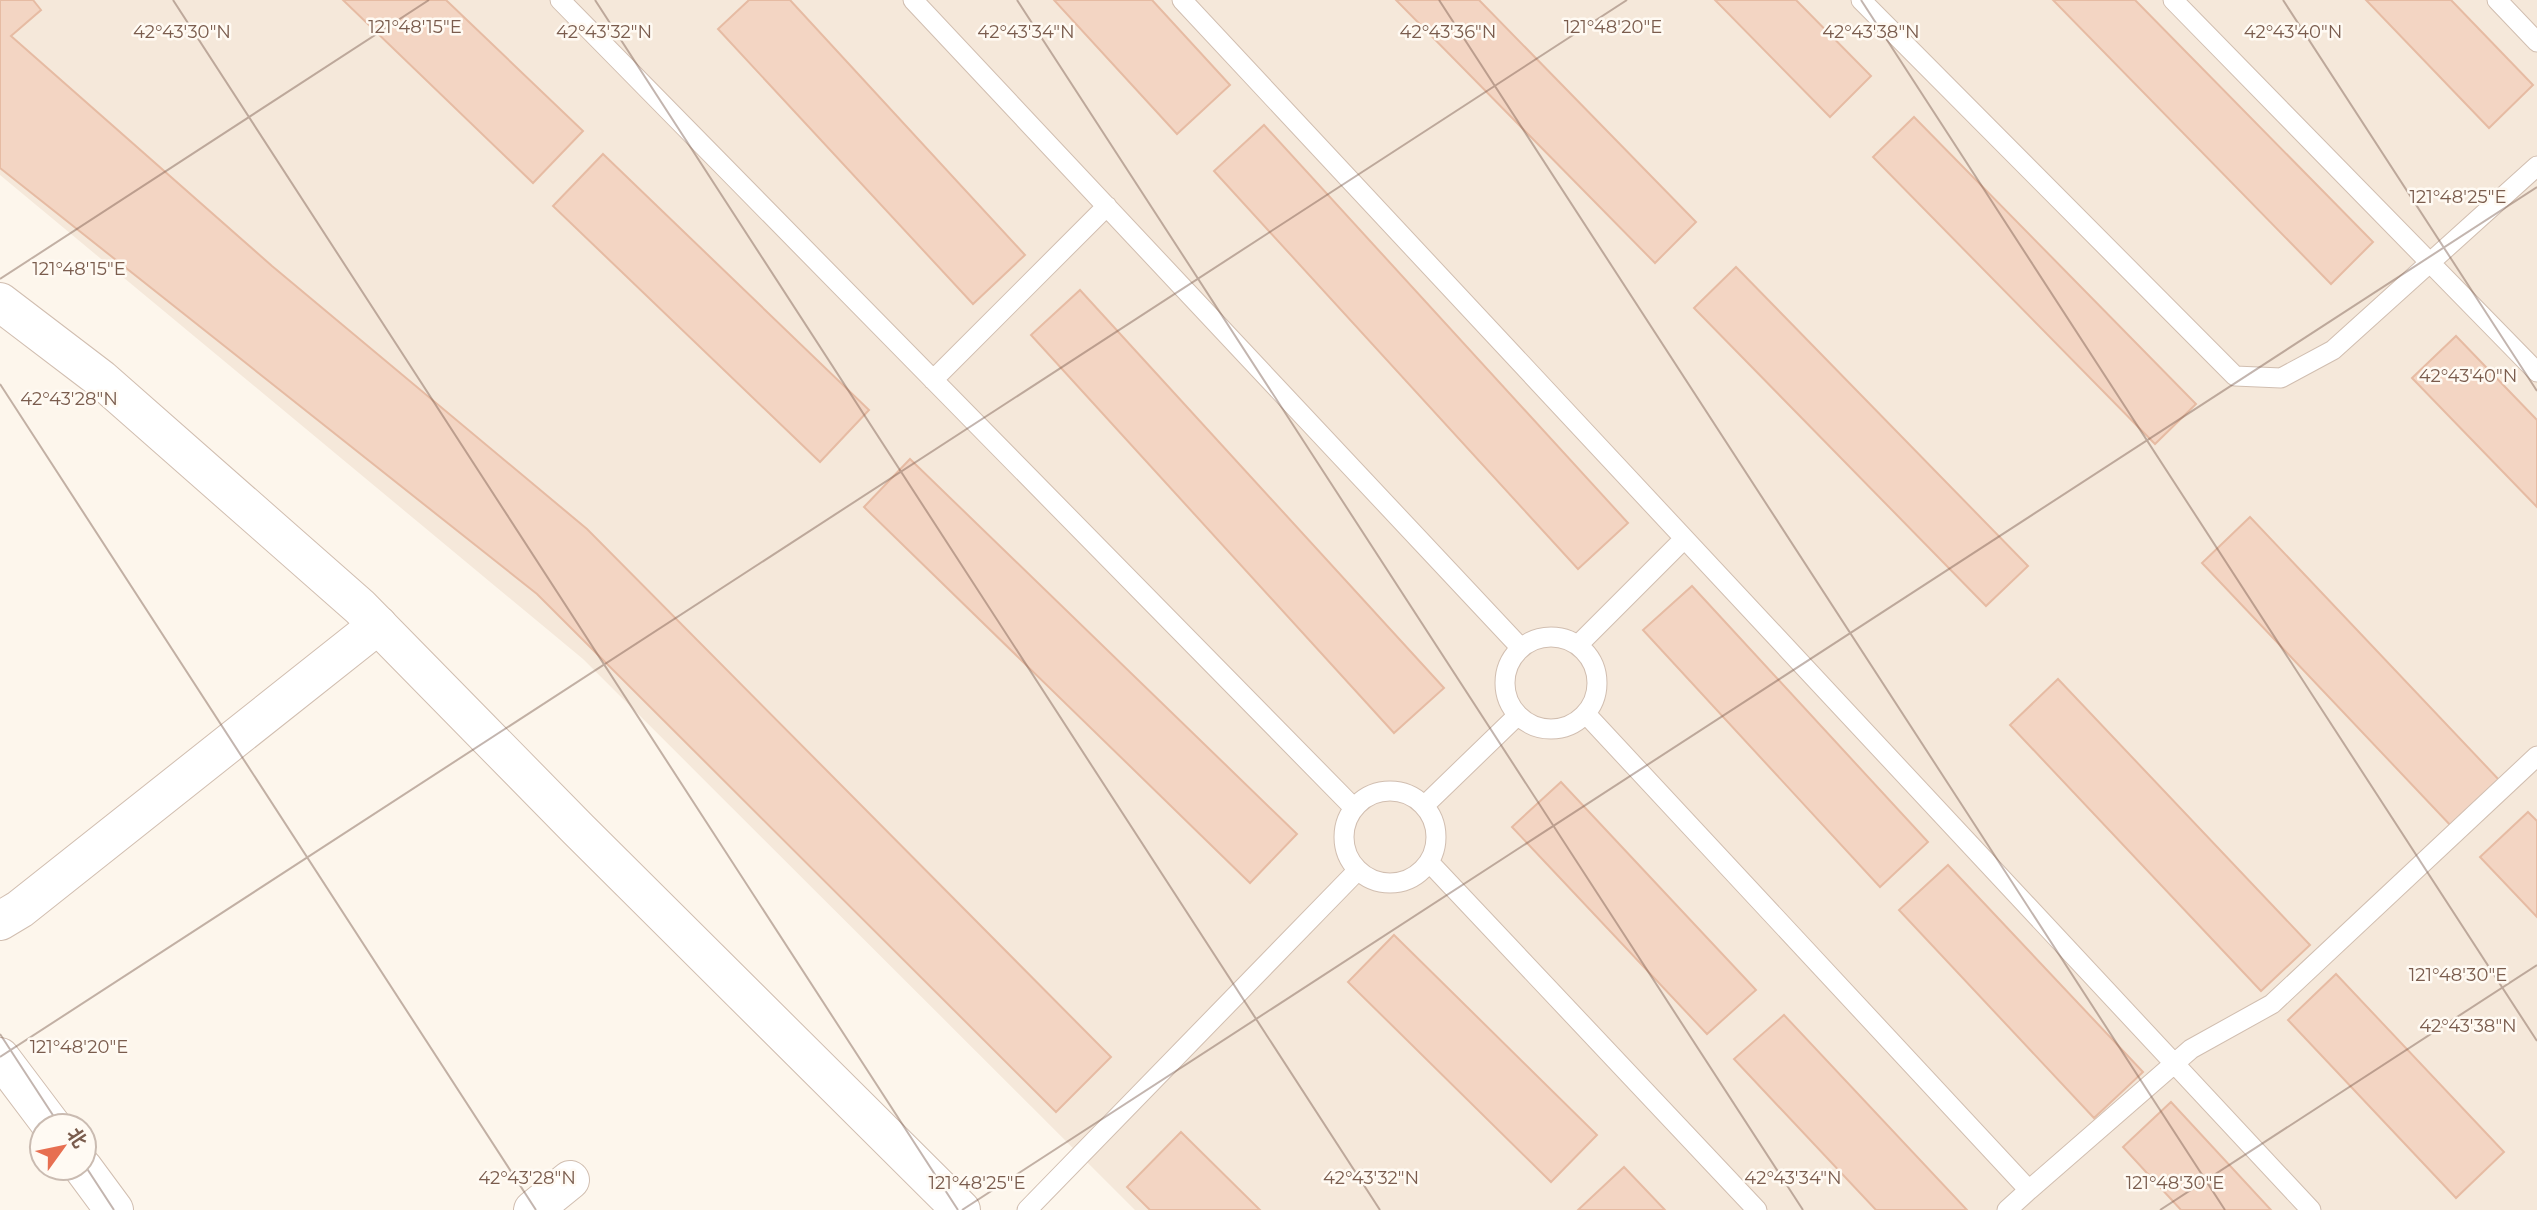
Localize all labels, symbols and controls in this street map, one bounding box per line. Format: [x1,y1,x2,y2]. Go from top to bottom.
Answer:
text: 121°48'15"E [368,16,462,38]
text: 121°48'20"E [1564,16,1662,38]
text: 42°43'30"N [133,21,231,43]
text: 42°43'32"N [556,21,652,43]
text: 42°43'34"N [977,21,1075,43]
text: 42°43'36"N [1400,21,1496,43]
text: 42°43'38"N [1822,21,1920,43]
text: 42°43'40"N [2244,21,2342,43]
text: 121°48'25"E [2410,186,2506,208]
text: 121°48'15"E [32,258,126,280]
text: 42°43'40"N [2419,365,2517,387]
text: 42°43'28"N [20,388,118,410]
text: 121°48'30"E [2409,964,2507,986]
text: 42°43'38"N [2419,1015,2517,1037]
text: 121°48'20"E [30,1036,128,1058]
north arrow [28,1112,98,1182]
text: 北 [62,1124,92,1152]
text: 42°43'28"N [478,1167,576,1189]
text: 42°43'32"N [1323,1167,1419,1189]
text: 42°43'34"N [1744,1167,1842,1189]
text: 121°48'25"E [929,1172,1025,1194]
text: 121°48'30"E [2126,1172,2224,1194]

